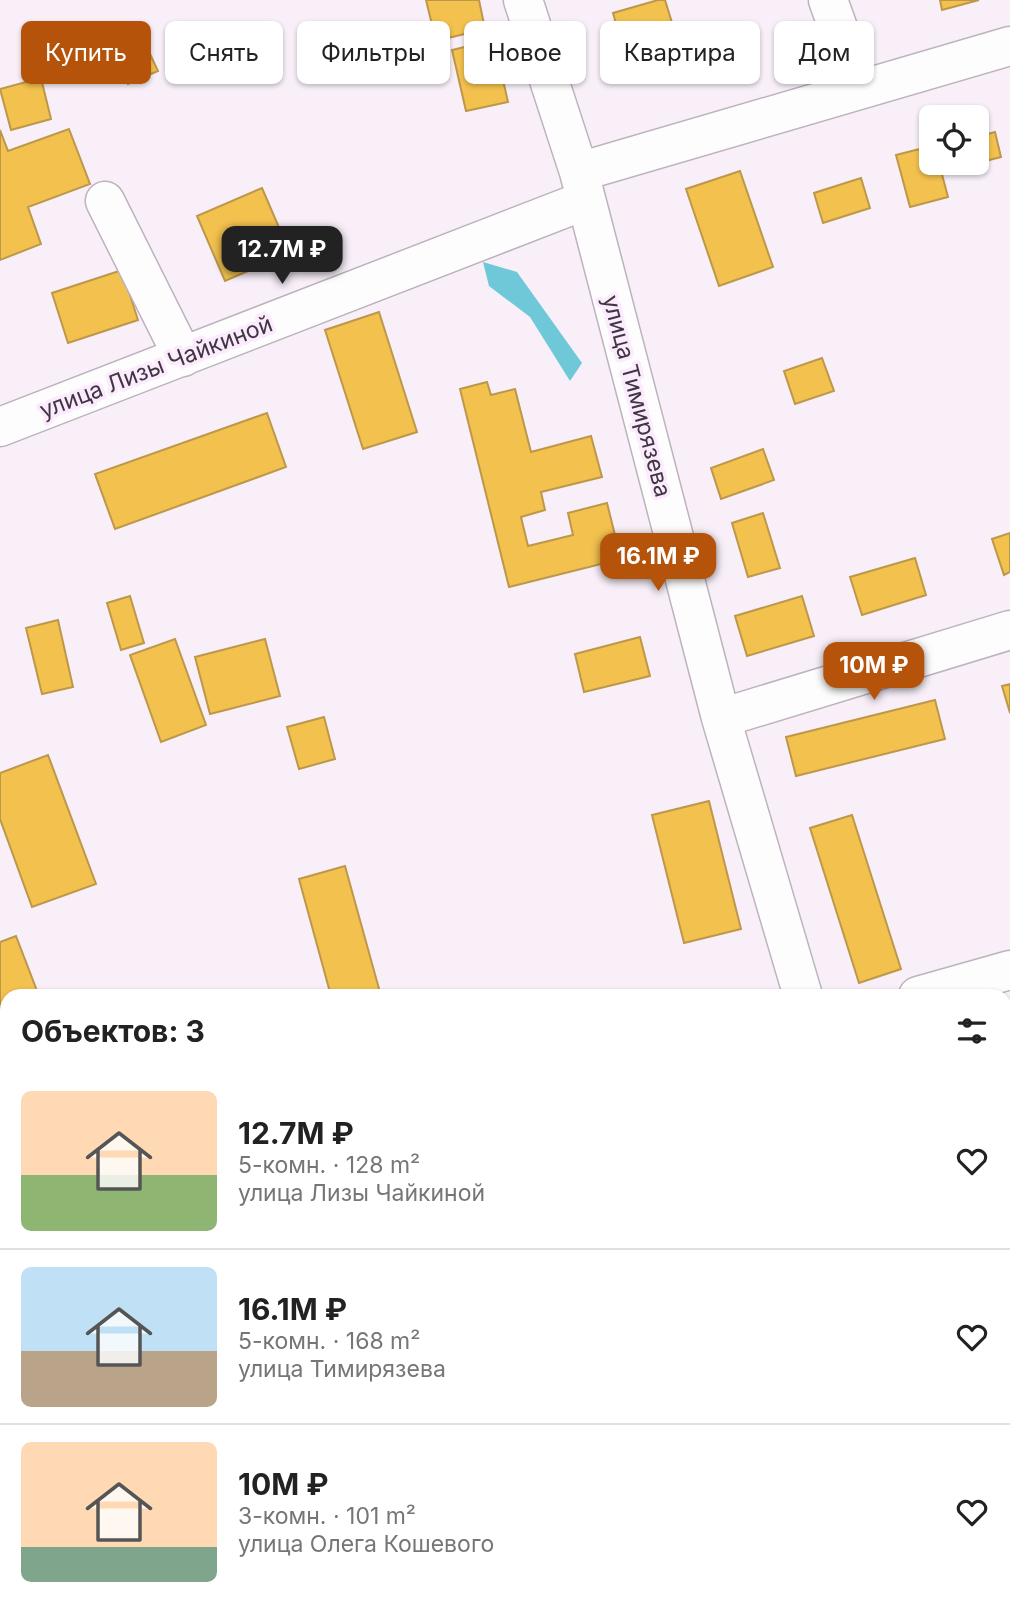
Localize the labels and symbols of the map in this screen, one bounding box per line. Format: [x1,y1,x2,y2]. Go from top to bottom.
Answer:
pin: 12.7M ₽ [217,226,347,286]
street label: улица Тимирязева [597,292,677,500]
street label: улица Лизы Чайкиной [36,310,276,424]
pin: 16.1M ₽ [593,534,723,593]
pin: 10M ₽ [825,642,923,702]

